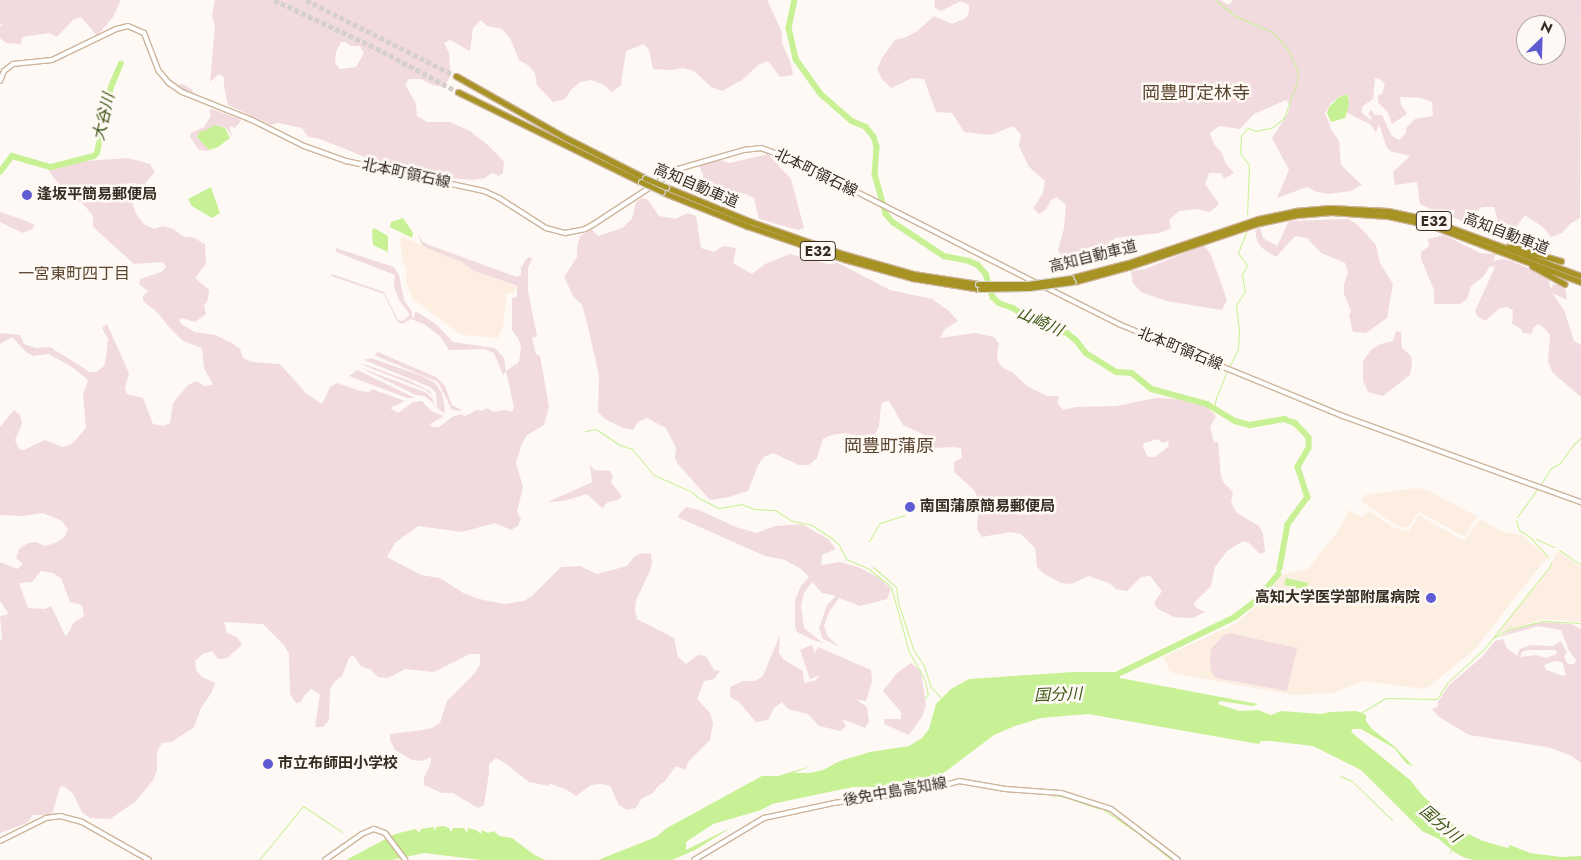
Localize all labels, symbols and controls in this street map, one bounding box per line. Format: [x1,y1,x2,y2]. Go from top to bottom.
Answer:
north arrow [1516,15,1566,65]
text: N [1538,16,1556,39]
district label: 岡豊町定林寺 [1142,82,1250,104]
water label: 大谷川 [89,91,119,143]
street label: 北本町領石線 [772,145,860,201]
street label: 北本町領石線 [360,156,452,192]
street label: 高知自動車道 [651,160,741,212]
place label: 逢坂平簡易郵便局 [37,186,157,204]
marker: 逢坂平簡易郵便局 [21,189,33,201]
street label: 高知自動車道 [1461,209,1551,259]
road number: E32 [1415,210,1453,232]
street label: 高知自動車道 [1047,237,1139,277]
road number: E32 [799,240,837,262]
district label: 一宮東町四丁目 [18,264,130,284]
water label: 山崎川 [1014,303,1066,341]
street label: 北本町領石線 [1135,324,1225,374]
district label: 岡豊町蒲原 [844,435,934,457]
place label: 南国蒲原簡易郵便局 [920,498,1055,516]
marker: 南国蒲原簡易郵便局 [904,501,916,513]
place label: 高知大学医学部附属病院 [1255,589,1420,607]
marker: 高知大学医学部附属病院 [1424,591,1438,605]
water label: 国分川 [1034,685,1082,705]
place label: 市立布師田小学校 [278,755,398,773]
marker: 市立布師田小学校 [262,758,274,770]
street label: 後免中島高知線 [842,774,948,810]
water label: 国分川 [1416,801,1464,847]

